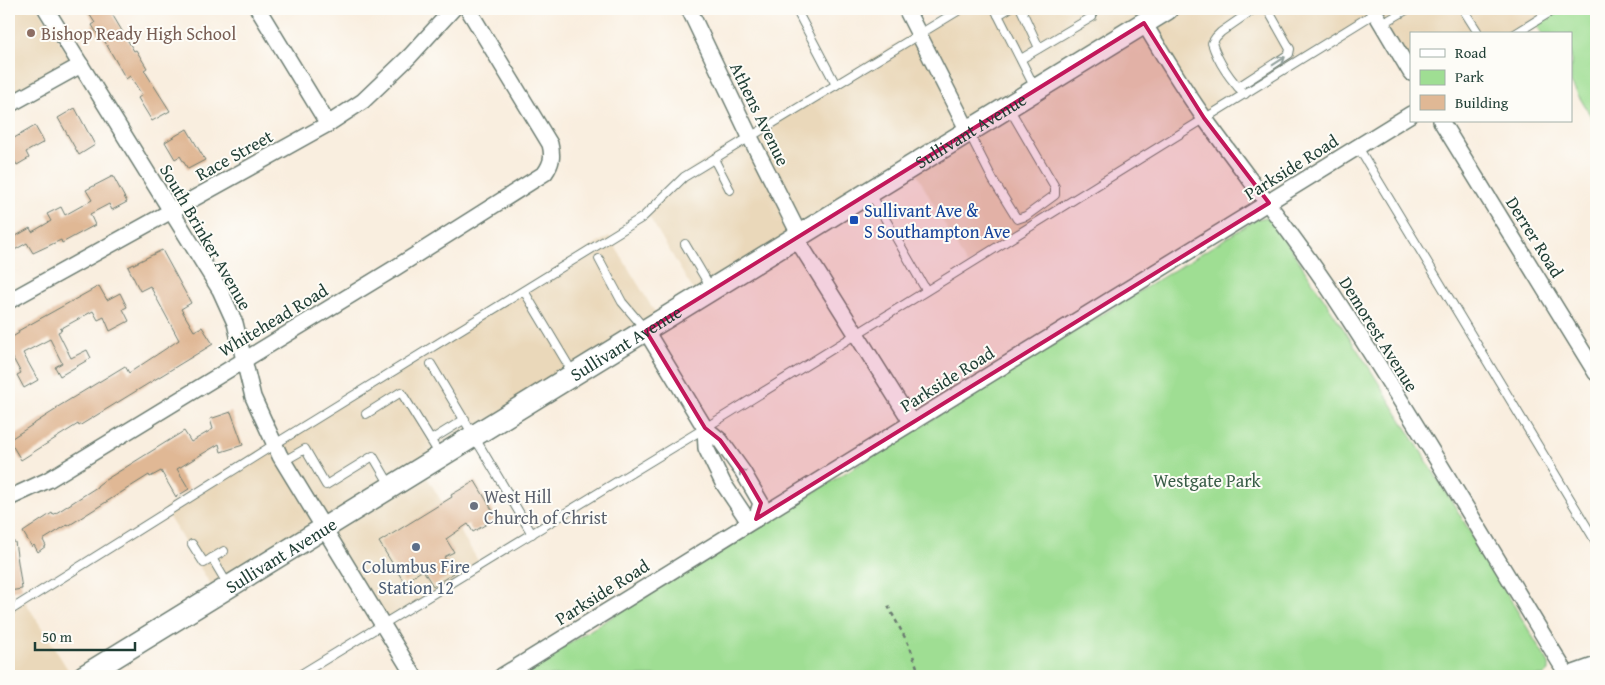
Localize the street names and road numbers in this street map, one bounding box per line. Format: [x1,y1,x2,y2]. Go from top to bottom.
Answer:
street label: Athens Avenue [723,58,797,170]
street label: Sullivant Avenue [909,85,1031,175]
street label: Race Street [190,122,278,187]
street label: Parkside Road [1239,127,1344,207]
street label: South Brinker Avenue [153,159,259,315]
street label: Derrer Road [1499,191,1571,283]
street label: Demorest Avenue [1333,271,1425,397]
street label: Whitehead Road [213,276,333,363]
street label: Sullivant Avenue [565,298,687,387]
street label: Parkside Road [895,339,1000,419]
street label: Sullivant Avenue [220,510,342,600]
street label: Parkside Road [550,552,655,632]

